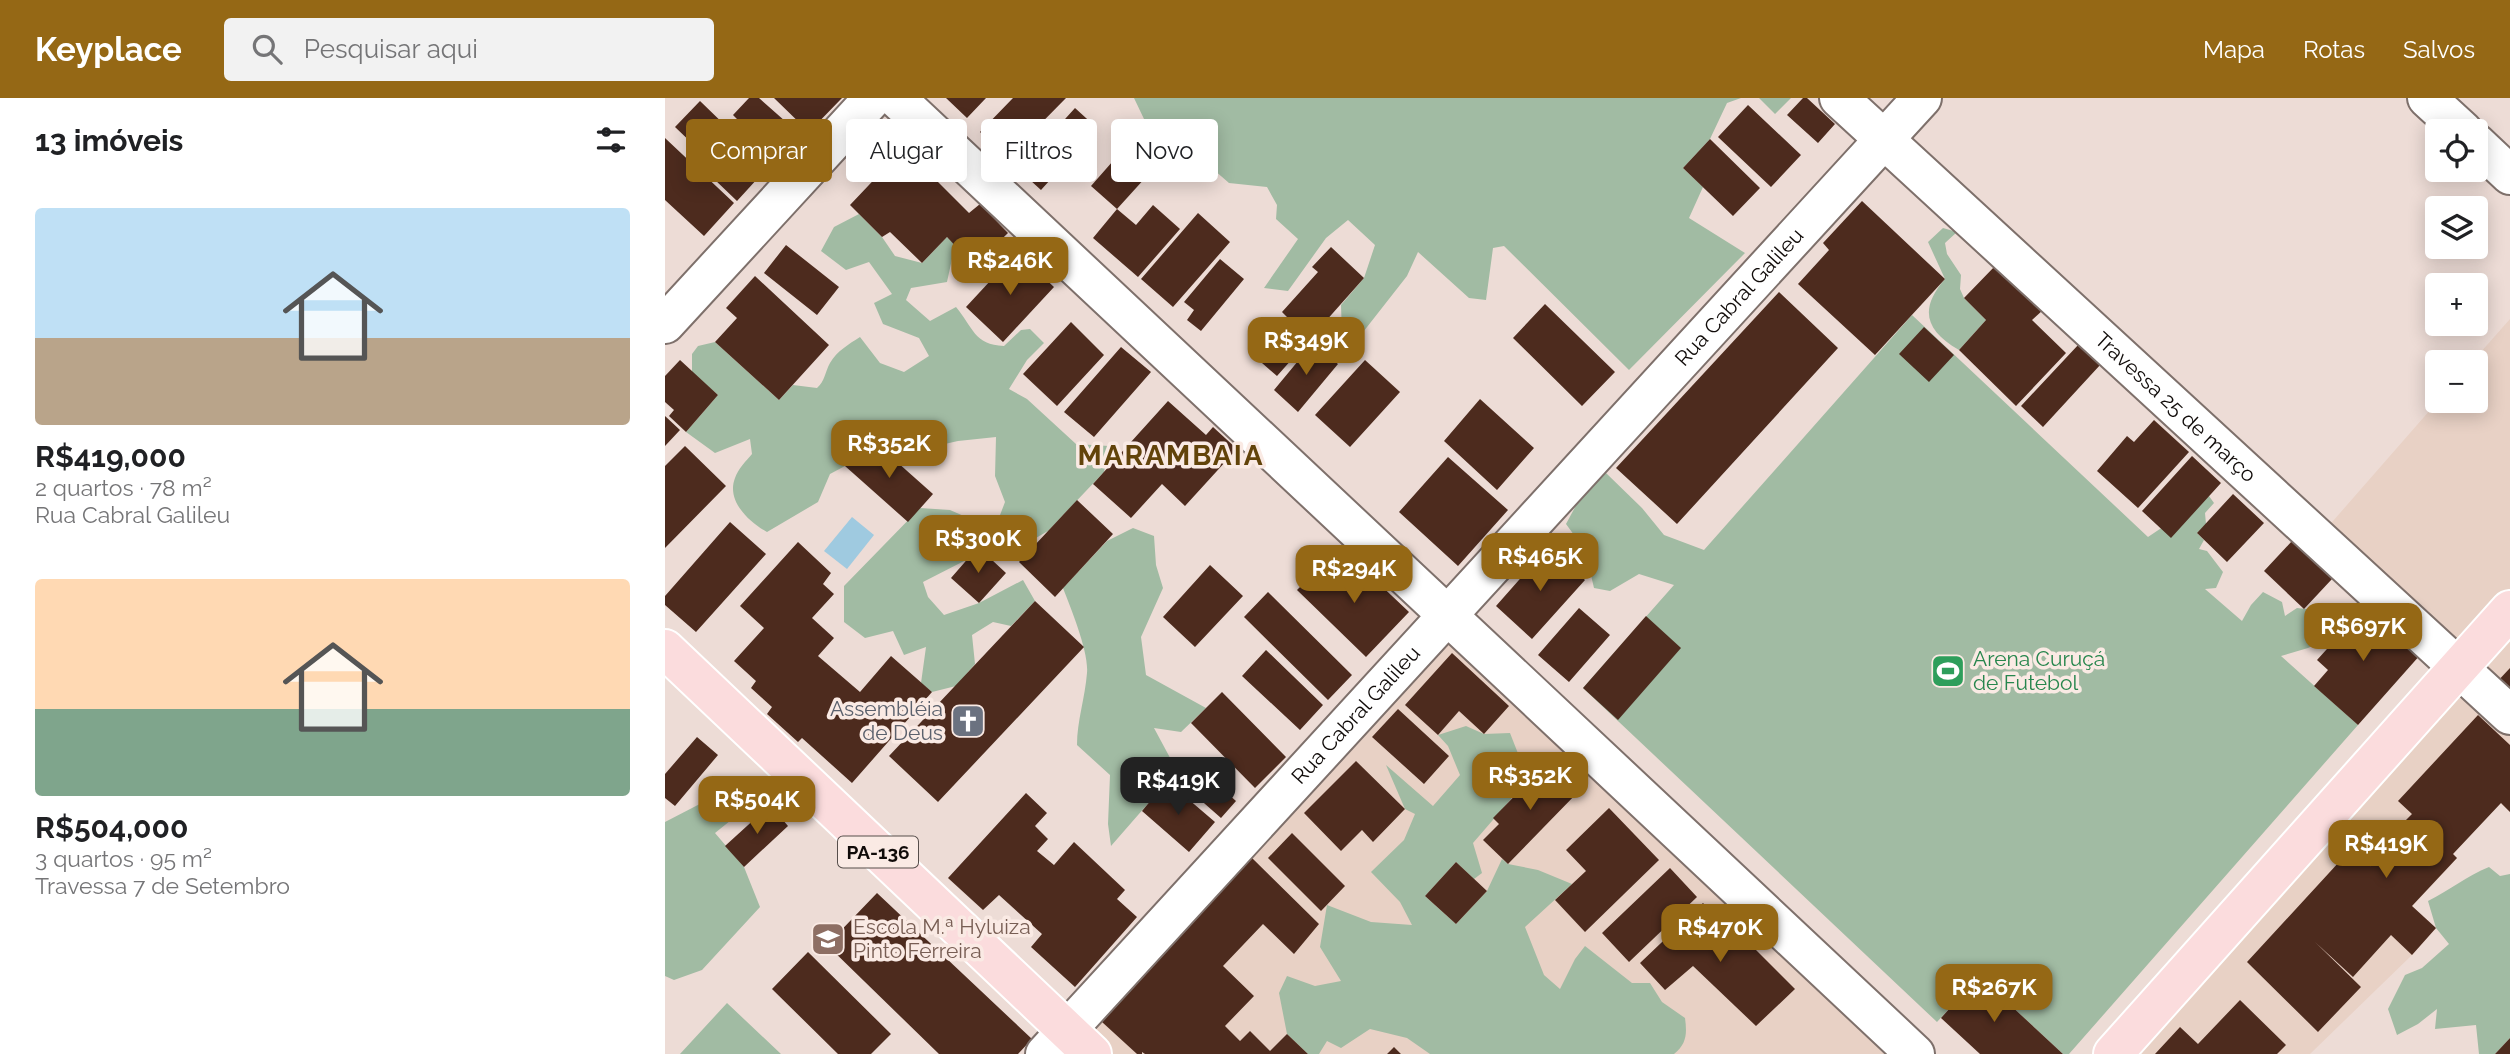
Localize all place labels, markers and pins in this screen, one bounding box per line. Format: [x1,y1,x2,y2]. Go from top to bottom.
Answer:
pin: R$246K [953,238,1067,297]
pin: R$349K [1249,317,1363,377]
pin: R$352K [832,420,946,480]
pin: R$300K [921,516,1035,575]
pin: R$465K [1483,533,1597,593]
pin: R$294K [1297,546,1411,605]
pin: R$697K [2306,603,2420,663]
place label: Arena Curuçá de Futebol [1973,646,2105,695]
sports icon: Arena Curuçá de Futebol [1929,652,1967,690]
place label: Assembléia de Deus [830,696,943,745]
church icon: Assembléia de Deus [949,702,987,740]
pin: R$352K [1473,752,1587,812]
pin: R$419K [1121,758,1235,817]
pin: R$504K [700,776,814,836]
pin: R$419K [2329,820,2443,880]
pin: R$470K [1663,904,1777,964]
place label: Escola M.ª Hyluiza Pinto Ferreira [853,914,1031,963]
school or university icon: Escola M.ª Hyluiza Pinto Ferreira [809,920,847,958]
pin: R$267K [1937,964,2051,1024]

